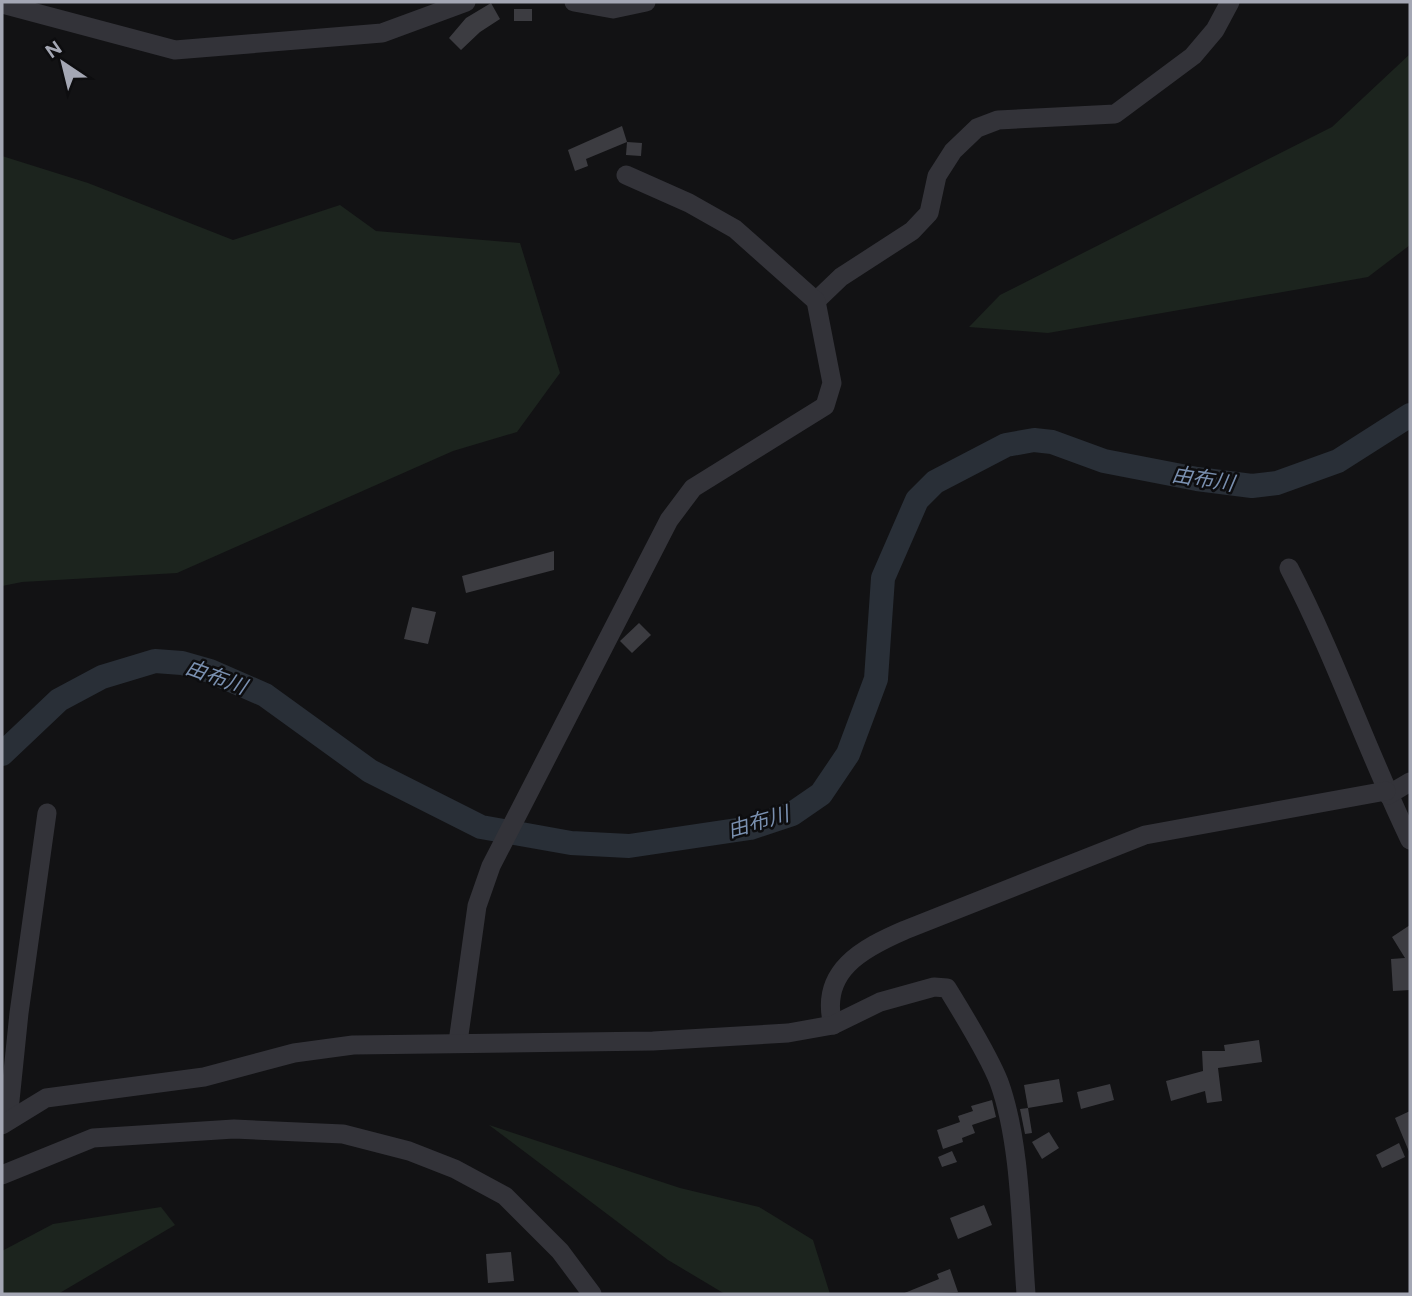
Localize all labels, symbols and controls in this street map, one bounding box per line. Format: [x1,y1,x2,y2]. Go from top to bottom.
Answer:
north arrow [28,28,98,98]
text: N [41,36,66,63]
water label: 由布川 [1170,461,1238,496]
water label: 由布川 [182,654,252,700]
water label: 由布川 [724,800,794,842]

